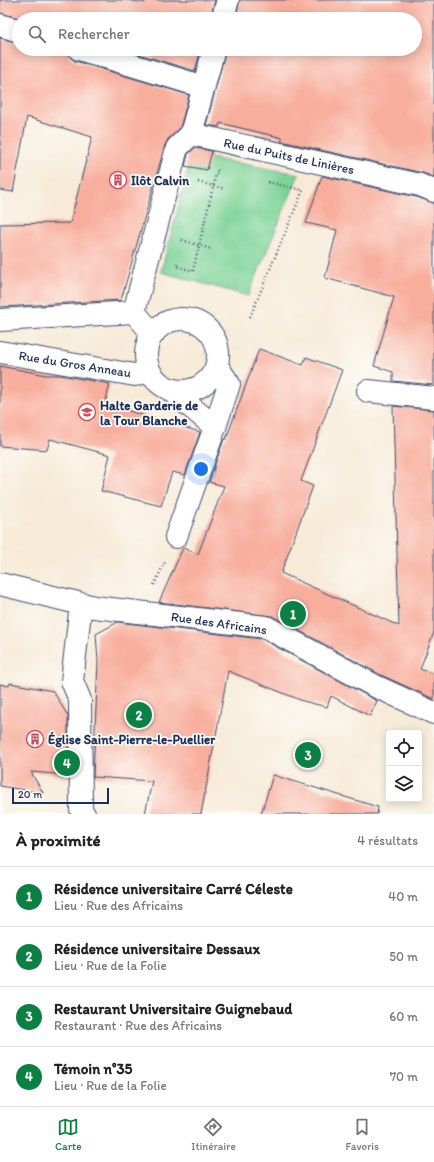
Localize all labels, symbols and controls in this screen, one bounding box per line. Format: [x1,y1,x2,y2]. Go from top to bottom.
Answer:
search box [12,12,422,56]
icon: search [26,23,48,45]
text: Rechercher [58,25,130,43]
street label: Rue du Puits de Linières [222,135,356,177]
building icon: Ilôt Calvin [108,170,128,190]
place label: Ilôt Calvin [131,173,190,188]
street label: Rue du Gros Anneau [18,348,132,380]
place label: Halte Garderie de la Tour Blanche [100,398,198,428]
school or university icon: Halte Garderie de la Tour Blanche [77,402,97,422]
your location [191,459,211,479]
pin: 1 [280,599,306,629]
street label: Rue des Africains [170,609,268,637]
pin: 2 [126,700,152,730]
building icon: Église Saint-Pierre-le-Puellier [25,729,45,749]
map controls [386,730,422,802]
button: locate [386,730,422,766]
place label: Église Saint-Pierre-le-Puellier [48,731,216,748]
pin: 3 [295,740,321,770]
pin: 4 [54,748,80,778]
button: layers [386,766,422,802]
scale bar [12,786,109,805]
text: 20 m [18,788,42,801]
text: À proximité [16,830,101,850]
text: 4 résultats [357,833,418,848]
text: Résidence universitaire Carré Céleste [54,880,293,898]
text: 1 [26,889,32,904]
text: 40 m [388,889,418,904]
text: Lieu · Rue des Africains [54,898,183,913]
text: Résidence universitaire Dessaux [54,940,260,958]
text: 2 [26,949,32,964]
text: 50 m [389,949,418,964]
text: Lieu · Rue de la Folie [54,958,167,973]
text: Restaurant Universitaire Guignebaud [54,1000,292,1018]
text: 3 [25,1009,33,1024]
text: 60 m [389,1009,418,1024]
text: Restaurant · Rue des Africains [54,1018,222,1033]
text: Témoin n°35 [54,1060,133,1078]
text: 4 [25,1069,33,1084]
text: 70 m [390,1069,418,1084]
text: Lieu · Rue de la Folie [54,1078,167,1093]
tab: Carte [55,1116,81,1153]
tab: Itinéraire [191,1116,236,1153]
tab: Favoris [346,1116,379,1153]

